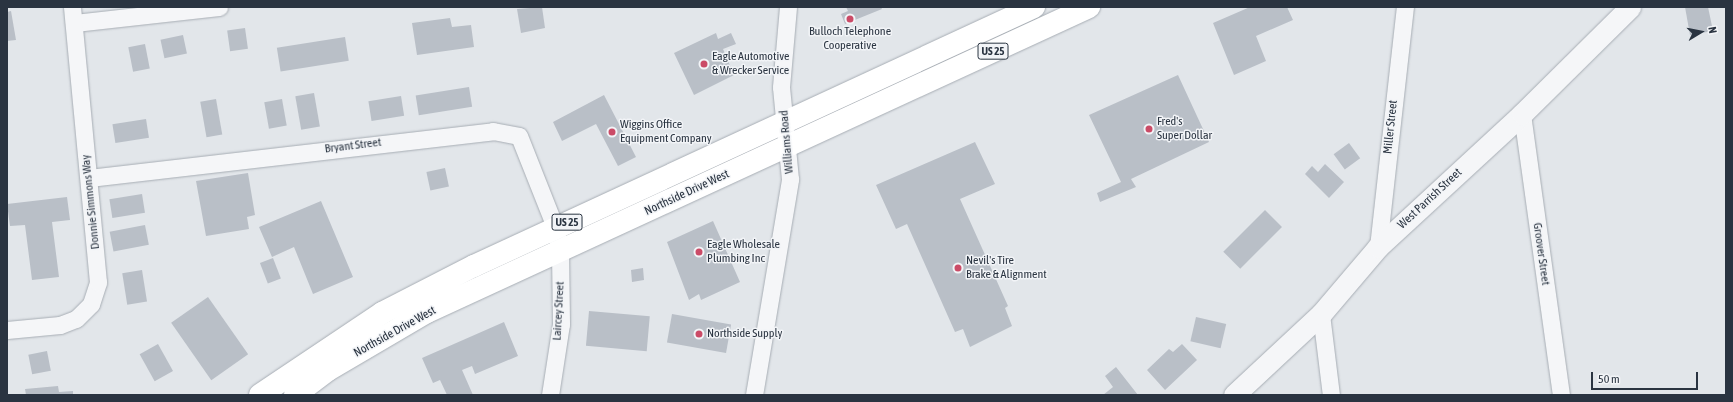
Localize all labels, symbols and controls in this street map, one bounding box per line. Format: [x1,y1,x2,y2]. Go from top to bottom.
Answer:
north arrow [1681,12,1721,52]
marker: Bulloch Telephone Cooperative [845,14,855,24]
place label: Bulloch Telephone Cooperative [809,25,891,53]
text: N [1706,26,1719,34]
road number: US 25 [977,42,1009,60]
place label: Eagle Automotive & Wrecker Service [712,50,789,78]
marker: Eagle Automotive & Wrecker Service [699,59,709,69]
street label: Miller Street [1381,99,1401,155]
street label: Williams Road [777,110,797,174]
place label: Fred's Super Dollar [1157,115,1212,143]
place label: Wiggins Office Equipment Company [620,118,712,146]
marker: Fred's Super Dollar [1144,124,1154,134]
marker: Wiggins Office Equipment Company [607,127,617,137]
street label: Bryant Street [324,135,382,157]
street label: Donnie Simmons Way [79,154,103,250]
street label: West Parrish Street [1395,166,1465,232]
street label: Northside Drive West [642,167,732,219]
road number: US 25 [551,213,583,231]
street label: Groover Street [1529,222,1553,286]
place label: Eagle Wholesale Plumbing Inc [707,238,780,266]
marker: Eagle Wholesale Plumbing Inc [694,247,704,257]
place label: Nevil's Tire Brake & Alignment [966,254,1047,282]
marker: Nevil's Tire Brake & Alignment [953,263,963,273]
street label: Laircey Street [550,281,568,341]
street label: Northside Drive West [351,303,439,361]
place label: Northside Supply [707,327,782,341]
marker: Northside Supply [694,329,704,339]
scale bar [1593,364,1700,390]
text: 50 m [1598,372,1620,386]

